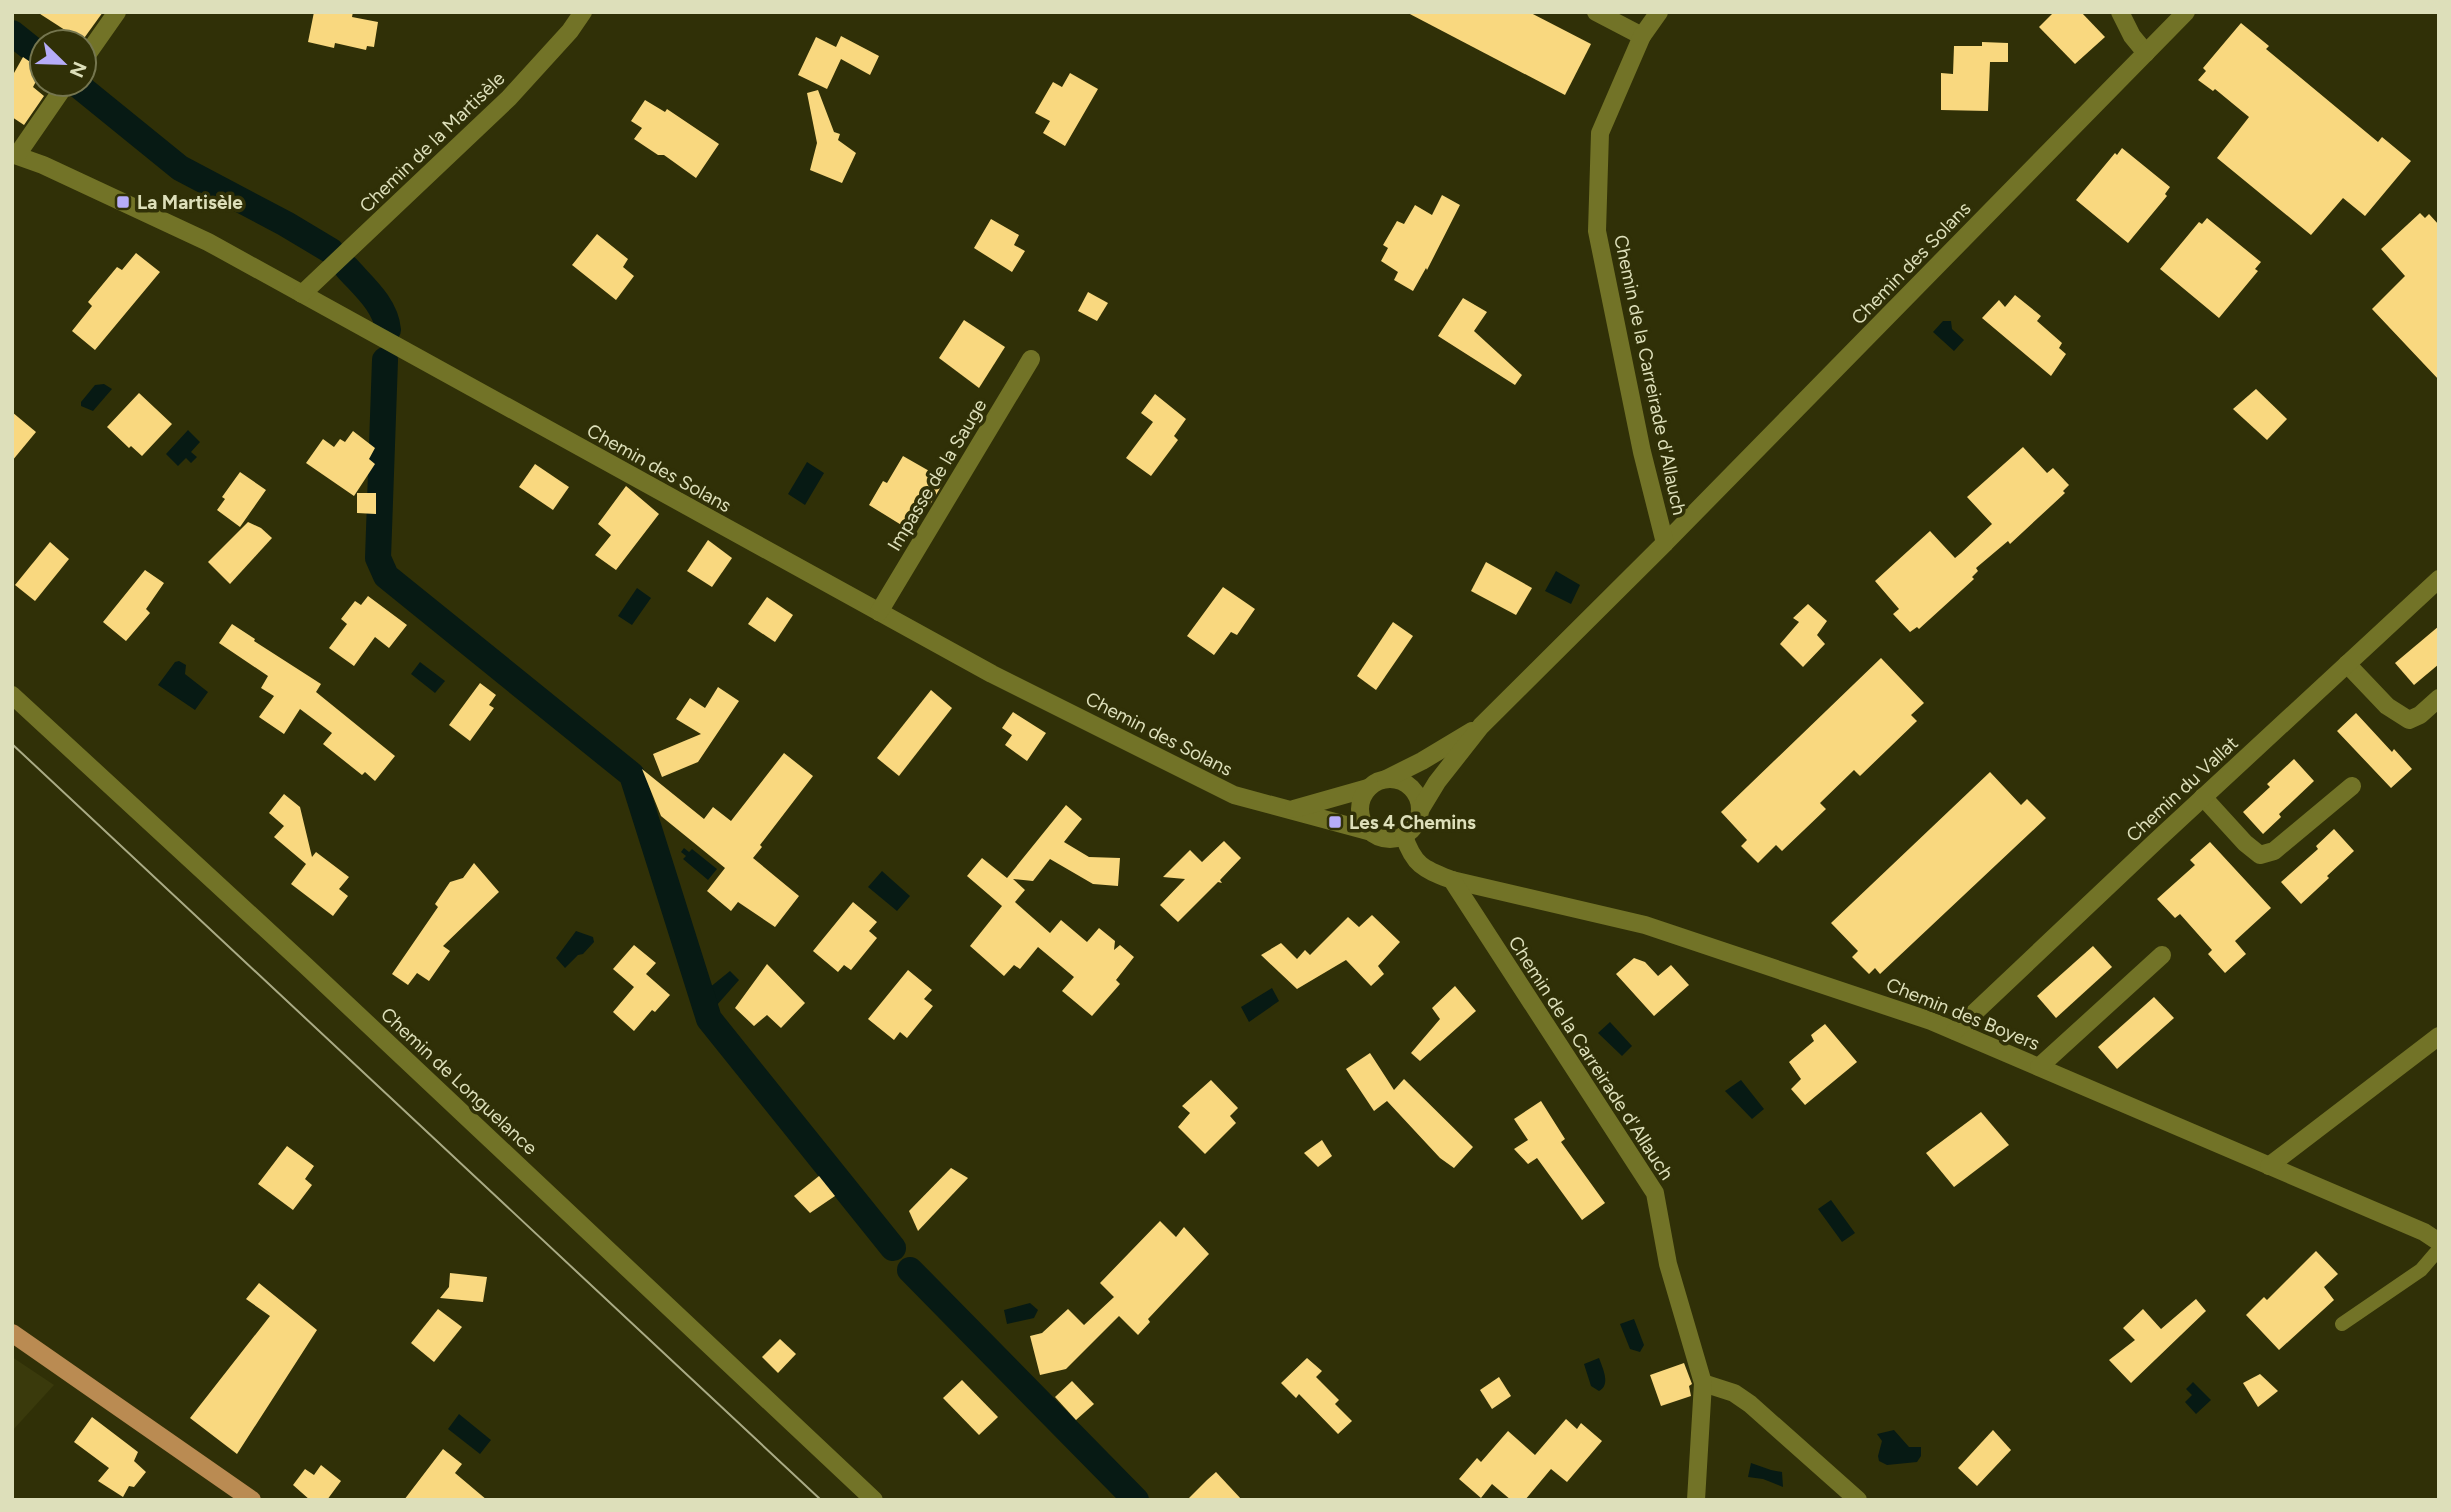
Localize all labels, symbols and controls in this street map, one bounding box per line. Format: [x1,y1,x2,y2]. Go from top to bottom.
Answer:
north arrow [28,28,98,98]
text: N [65,58,92,81]
street label: Chemin de la Martisèle [355,67,509,217]
place label: La Martisèle [137,191,243,214]
marker: La Martisèle [115,194,131,210]
street label: Chemin des Solans [1847,197,1976,329]
street label: Chemin de la Carreirade d'Allauch [1609,233,1691,517]
street label: Impasse de la Sauge [883,395,991,555]
street label: Chemin des Solans [583,419,735,517]
street label: Chemin des Solans [1082,687,1236,781]
street label: Chemin du Vallat [2121,731,2243,847]
place label: Les 4 Chemins [1349,811,1476,834]
marker: Les 4 Chemins [1327,814,1343,830]
street label: Chemin de la Carreirade d'Allauch [1503,932,1679,1184]
street label: Chemin des Boyers [1883,973,2043,1055]
street label: Chemin de Longuelance [376,1003,542,1159]

